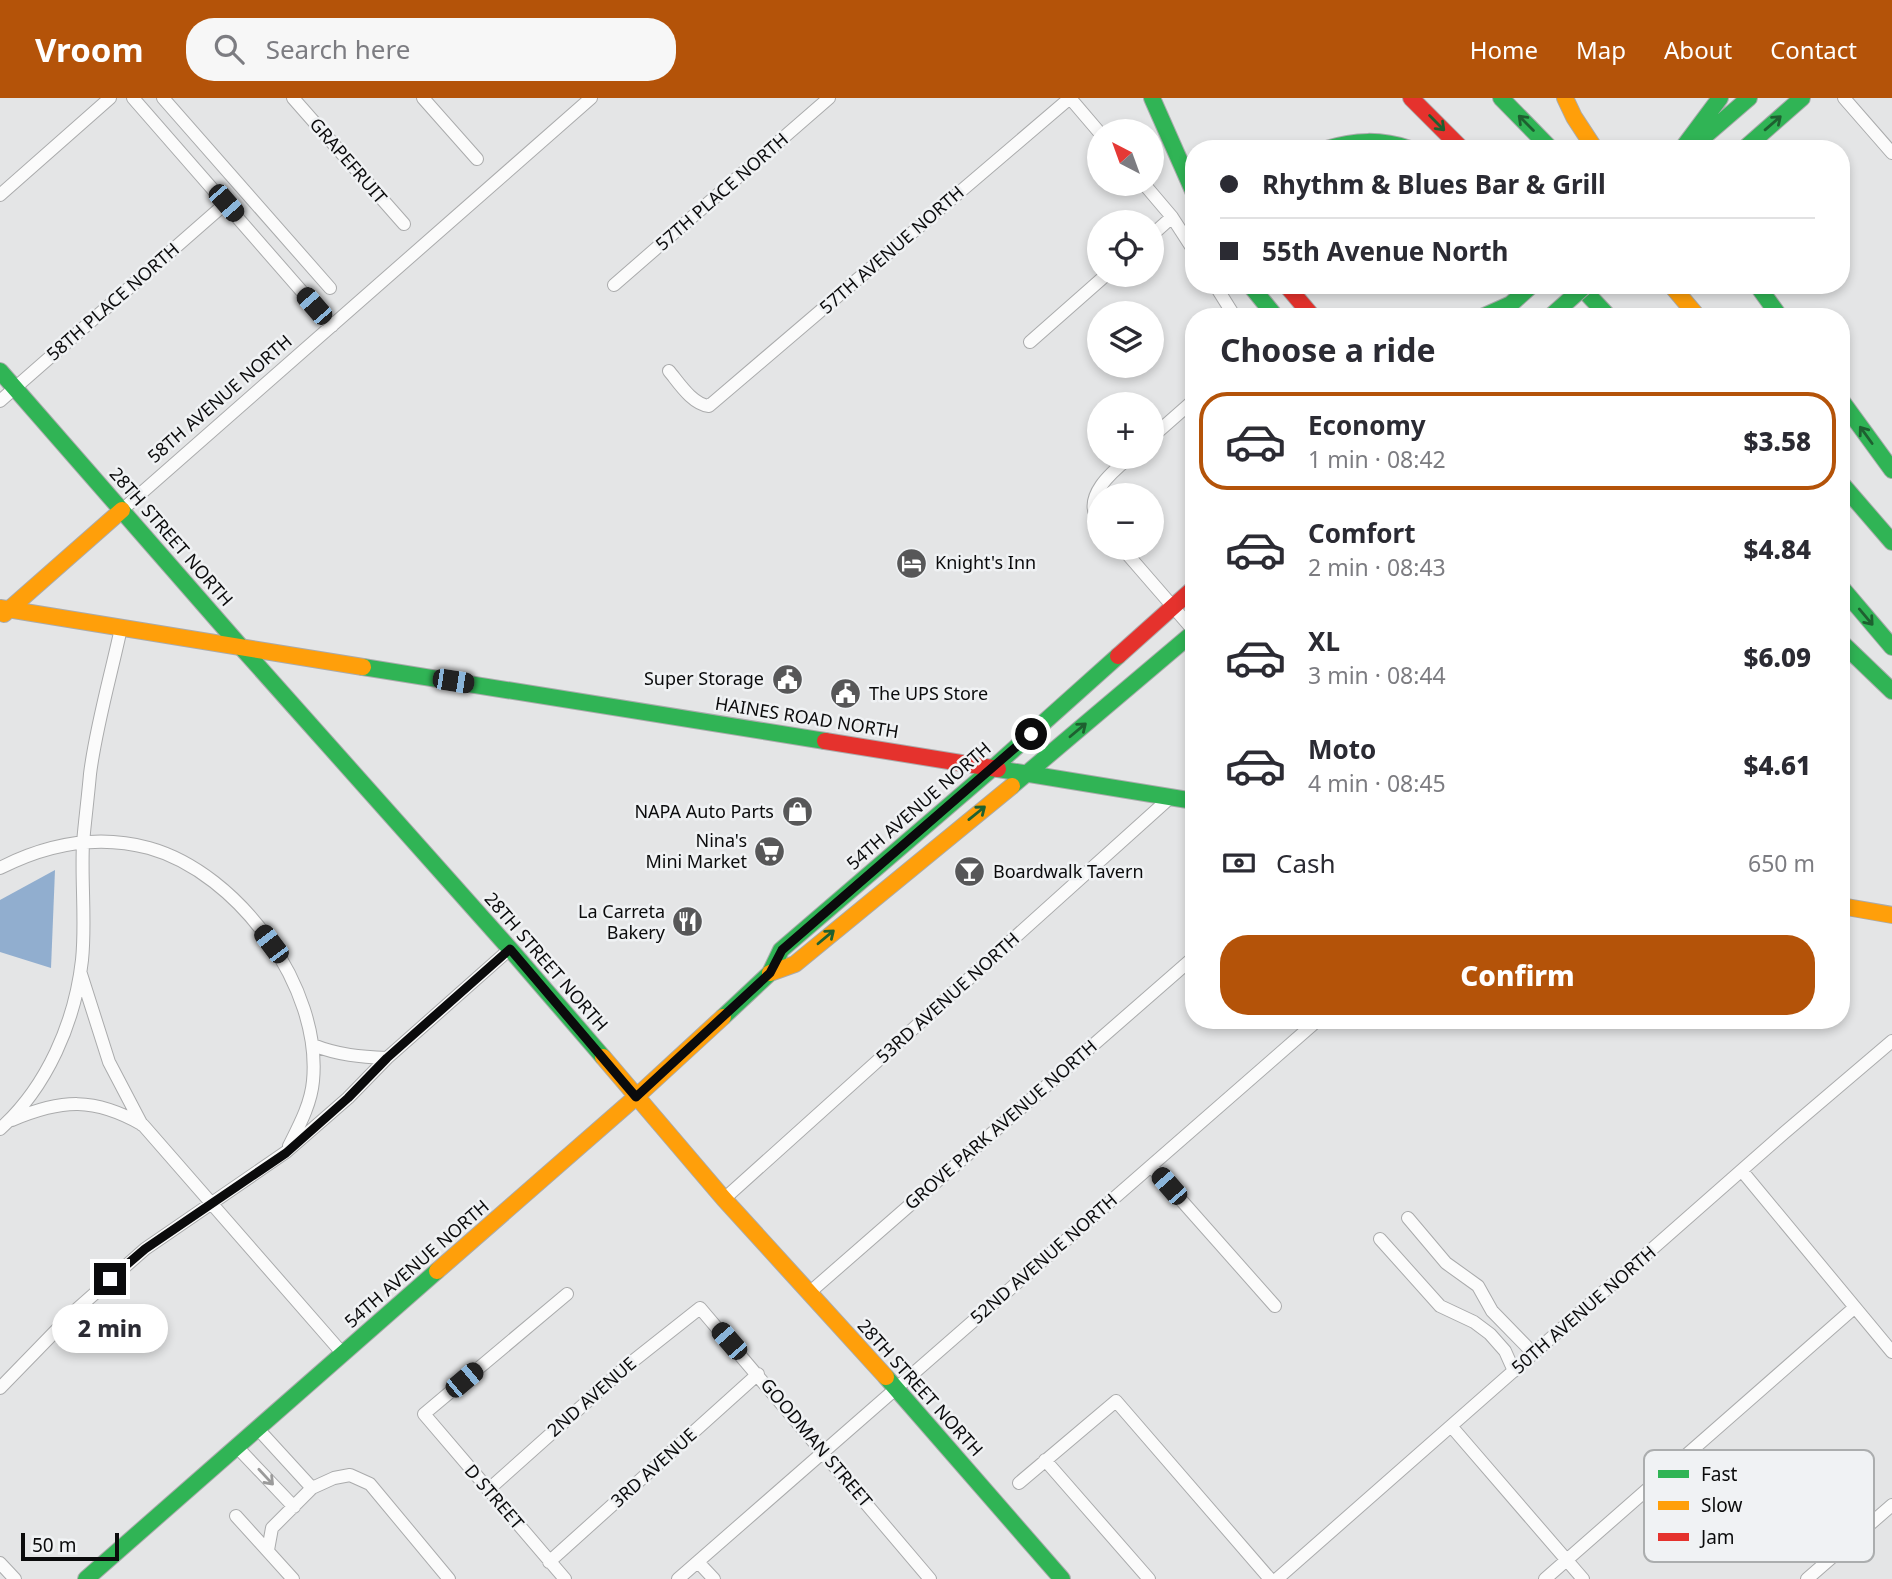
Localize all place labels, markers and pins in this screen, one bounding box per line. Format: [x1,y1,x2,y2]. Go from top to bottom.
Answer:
hotel icon: Knight's Inn [895,546,929,580]
place label: Knight's Inn [935,550,1036,574]
public building icon: Super Storage [770,662,804,696]
place label: Super Storage [644,666,764,690]
public building icon: The UPS Store [829,677,863,711]
place label: The UPS Store [869,681,988,705]
shop icon: NAPA Auto Parts [780,795,814,829]
place label: NAPA Auto Parts [634,799,774,823]
place label: Nina's Mini Market [645,828,747,873]
supermarket icon: Nina's Mini Market [753,834,787,868]
bar icon: Boardwalk Tavern [953,855,987,889]
place label: Boardwalk Tavern [993,859,1144,883]
place label: La Carreta Bakery [578,899,666,944]
restaurant icon: La Carreta Bakery [671,905,705,939]

